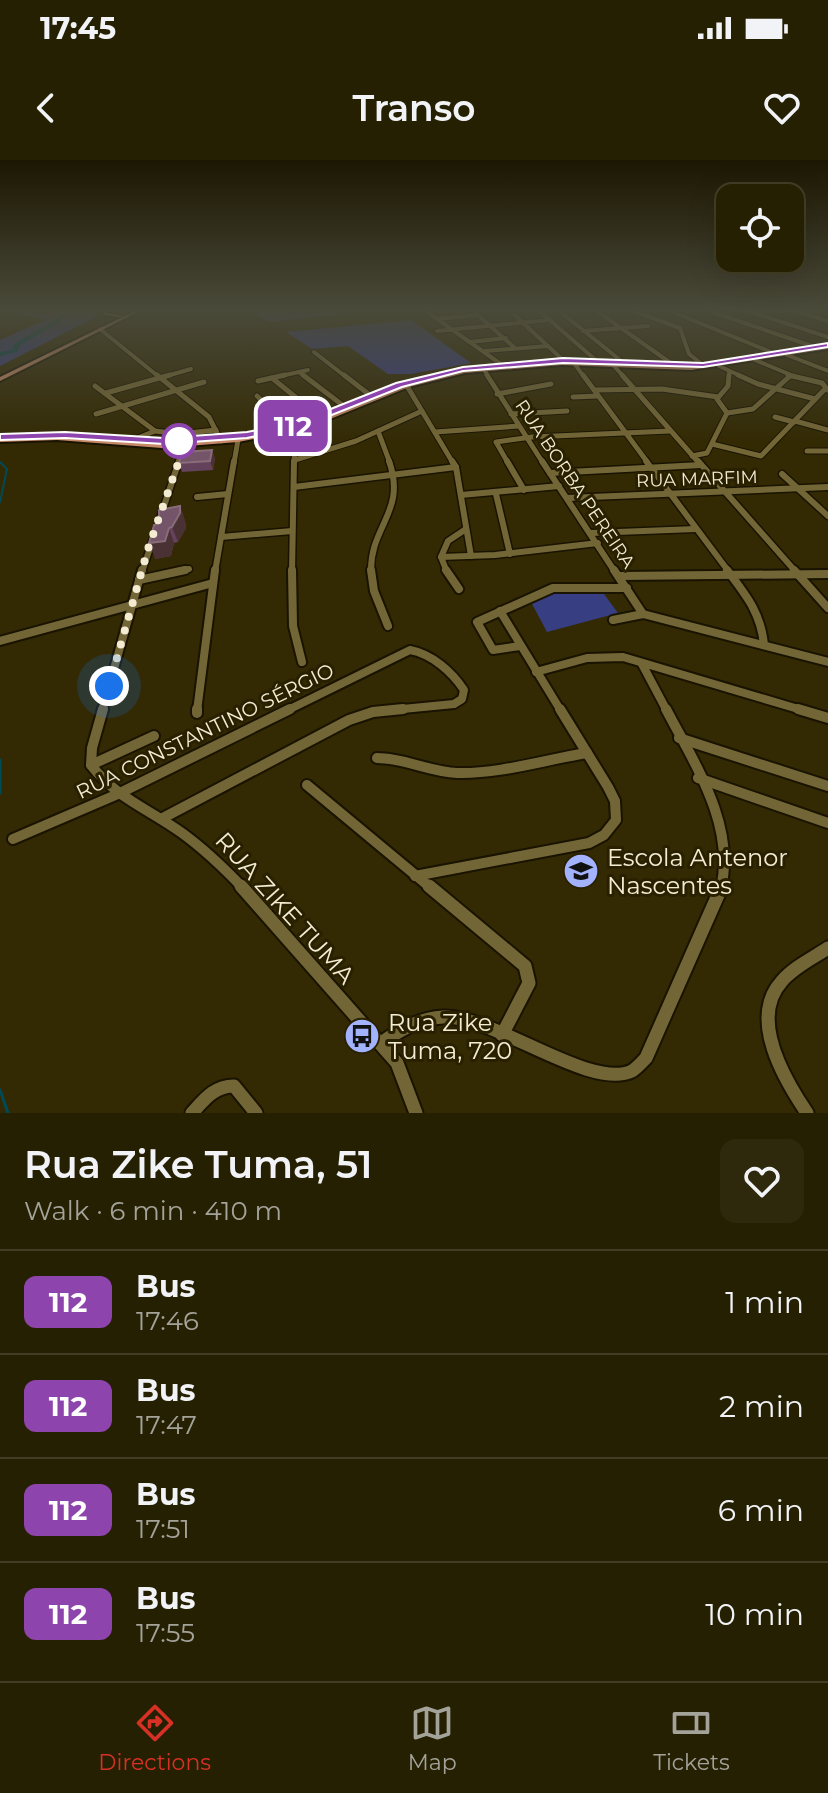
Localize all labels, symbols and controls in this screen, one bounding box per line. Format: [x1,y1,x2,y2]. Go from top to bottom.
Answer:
text: 17:45 [40,10,116,47]
icon: back [24,86,68,130]
text: Transo [352,86,476,130]
icon: heart [760,86,804,130]
map controls [716,184,804,272]
button: locate [716,184,804,272]
street label: RUA BORBA PEREIRA [510,396,640,573]
line badge: 112 [247,400,339,452]
text: 112 [274,409,312,443]
unlabelled marker [162,424,196,458]
street label: RUA MARFIM [636,466,758,492]
street label: RUA CONSTANTINO SÉRGIO [72,658,338,804]
your location [89,666,129,706]
street label: RUA ZIKE TUMA [209,826,361,991]
place label: Escola Antenor Nascentes [607,843,788,900]
school or university icon: Escola Antenor Nascentes [562,852,600,890]
place label: Rua Zike Tuma, 720 [388,1008,512,1065]
bus stop icon: Rua Zike Tuma, 720 [343,1017,381,1055]
button: heart [720,1139,804,1223]
text: Rua Zike Tuma, 51 [24,1141,373,1188]
text: Walk · 6 min · 410 m [24,1195,282,1227]
text: Bus [136,1268,196,1305]
text: 1 min [725,1284,804,1321]
text: 112 [49,1285,87,1319]
text: 17:46 [136,1305,199,1337]
text: Bus [136,1372,196,1409]
text: 2 min [719,1388,804,1425]
text: 112 [49,1389,87,1423]
text: 17:47 [136,1409,197,1441]
text: Bus [136,1476,196,1513]
text: 6 min [718,1492,804,1529]
text: 112 [49,1493,87,1527]
text: 17:51 [136,1513,190,1545]
text: Bus [136,1580,196,1617]
text: 10 min [705,1596,804,1633]
text: 112 [49,1597,87,1631]
text: 17:55 [136,1617,195,1649]
tab: Directions [98,1701,211,1776]
tab: Map [408,1701,457,1776]
tab: Tickets [653,1701,730,1776]

